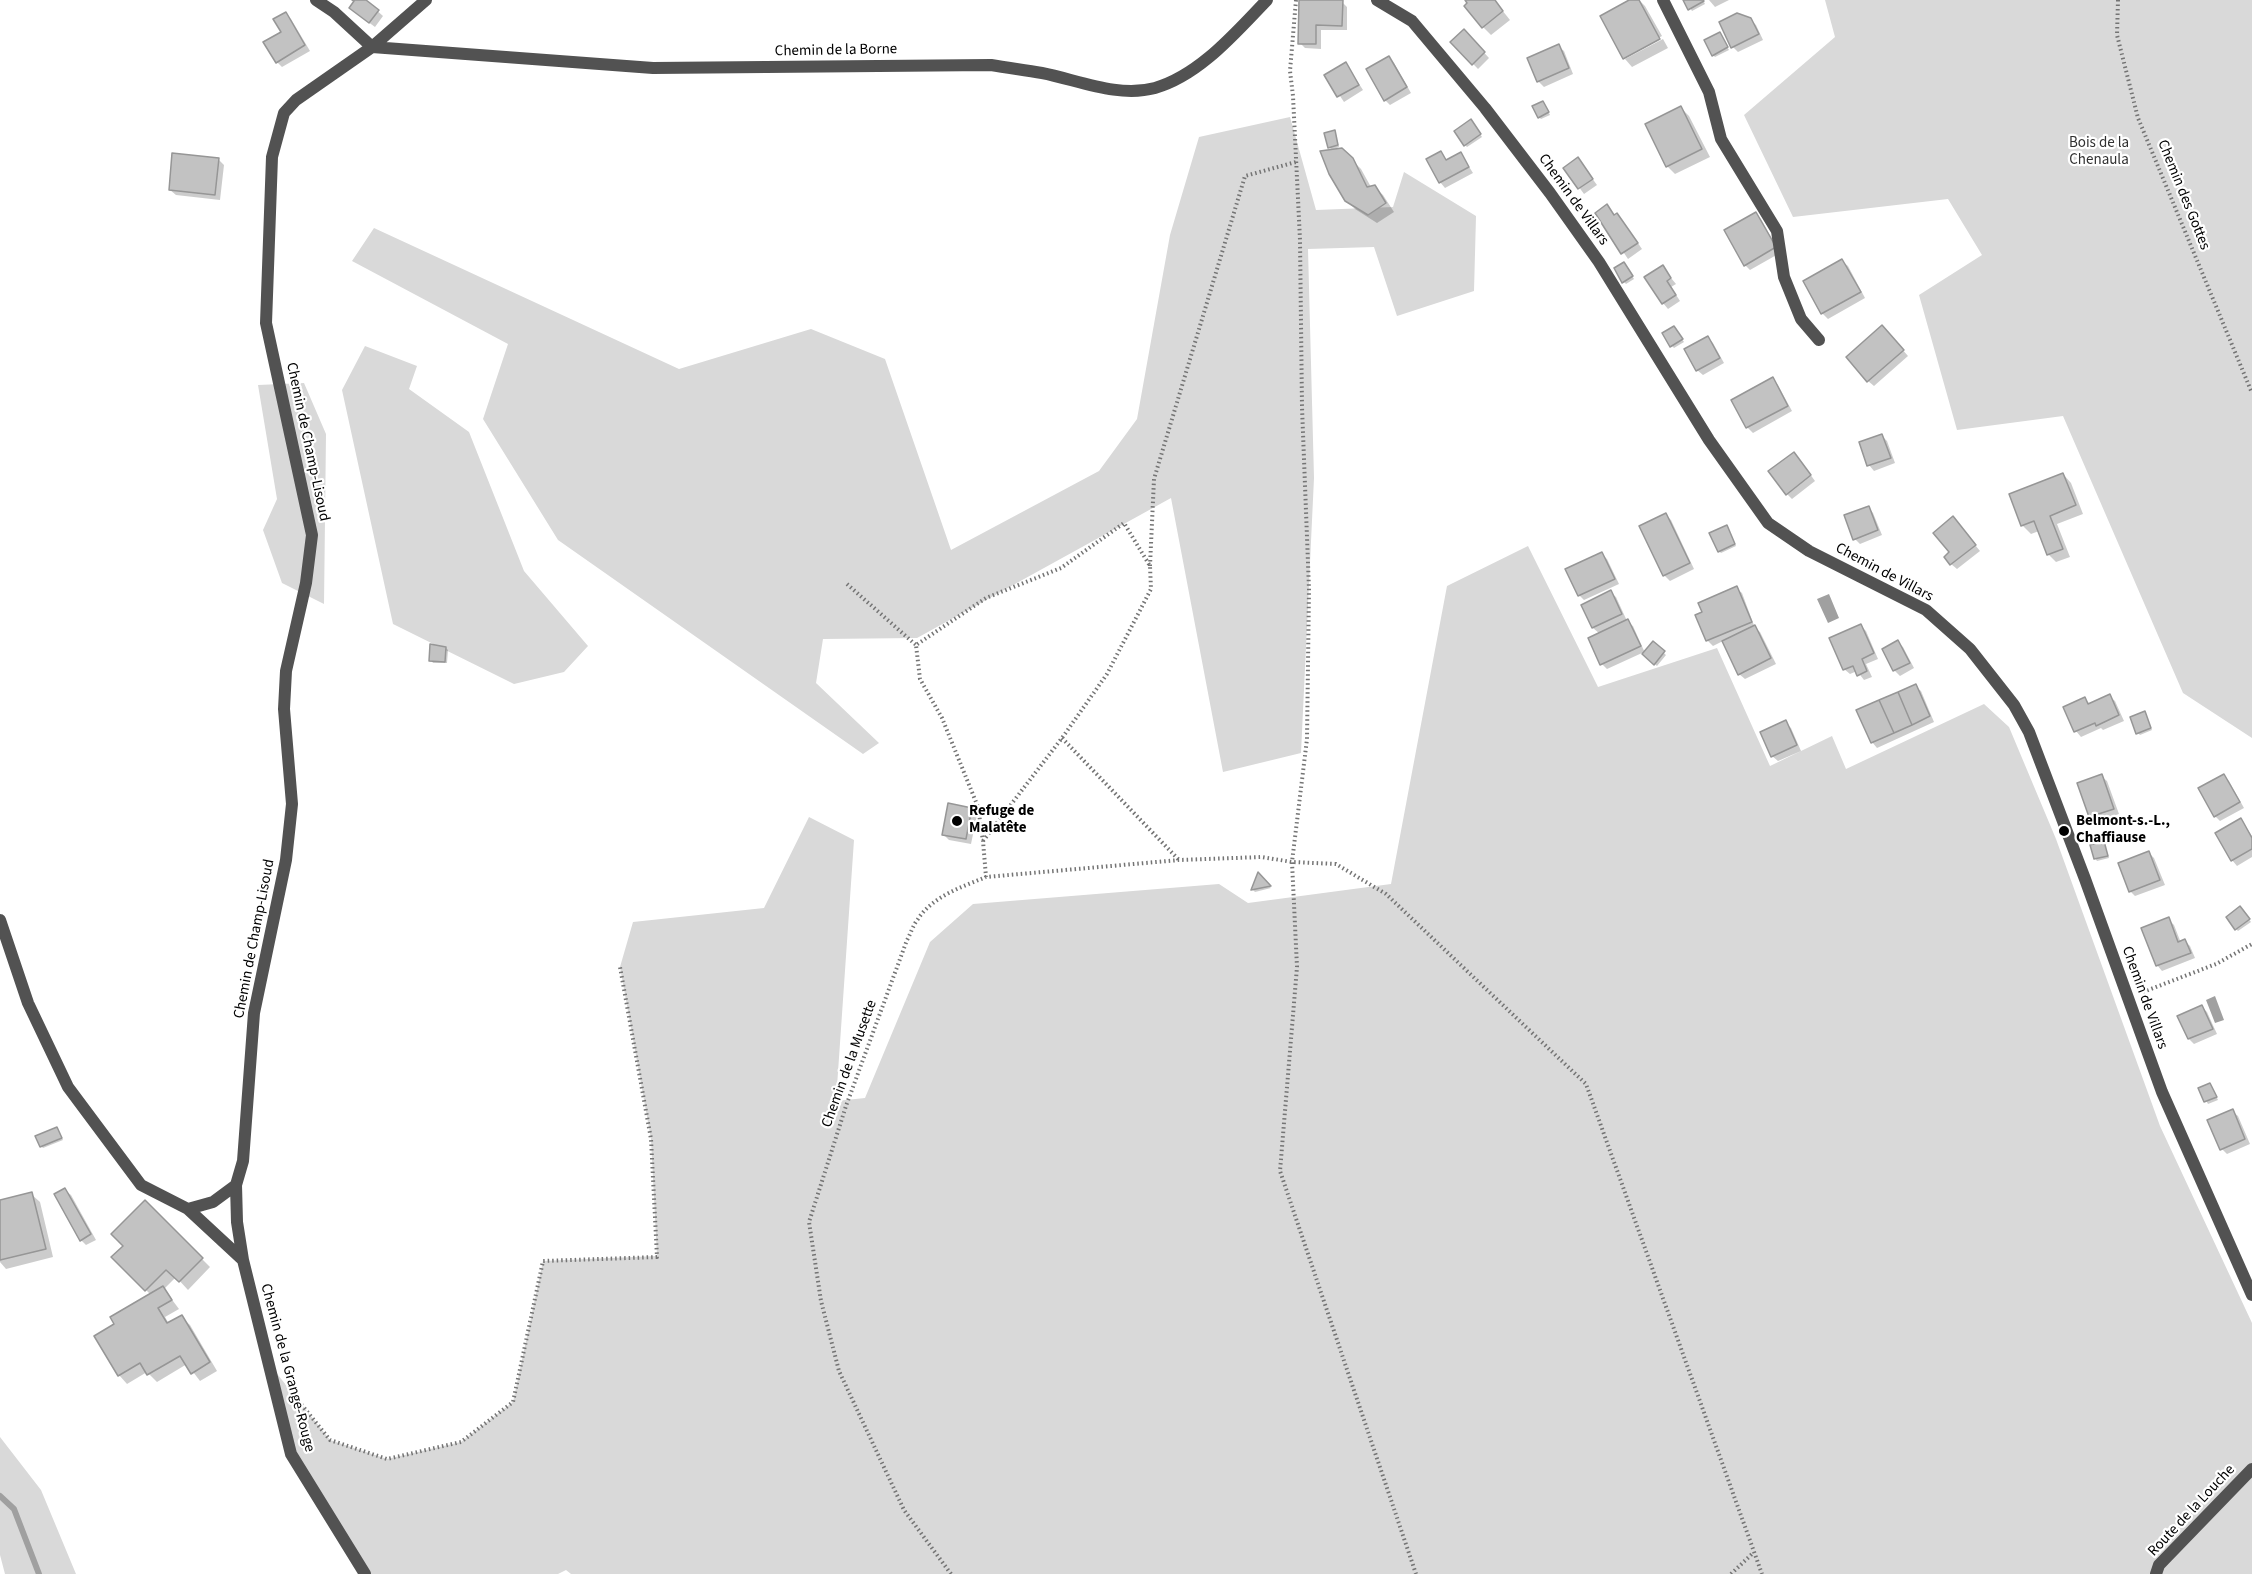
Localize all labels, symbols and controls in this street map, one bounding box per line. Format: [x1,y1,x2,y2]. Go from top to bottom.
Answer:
street label: Chemin de la Borne [775,41,897,61]
park label: Bois de la Chenaula [2069,135,2129,170]
street label: Chemin des Gottes [2153,137,2213,253]
street label: Chemin de Villars [1534,151,1612,249]
street label: Chemin de Champ-Lisoud [281,361,333,523]
street label: Chemin de Villars [1832,540,1936,606]
place label: Refuge de Malatête [969,803,1034,838]
place label: Belmont-s.-L., Chaffiause [2076,813,2170,848]
marker: Refuge de Malatête [950,814,964,828]
marker: Belmont-s.-L., Chaffiause [2057,824,2071,838]
street label: Chemin de Champ-Lisoud [231,858,279,1020]
street label: Chemin de Villars [2117,944,2171,1052]
street label: Chemin de la Musette [819,998,881,1130]
street label: Chemin de la Grange-Rouge [256,1282,318,1454]
street label: Route de la Louche [2145,1461,2239,1561]

